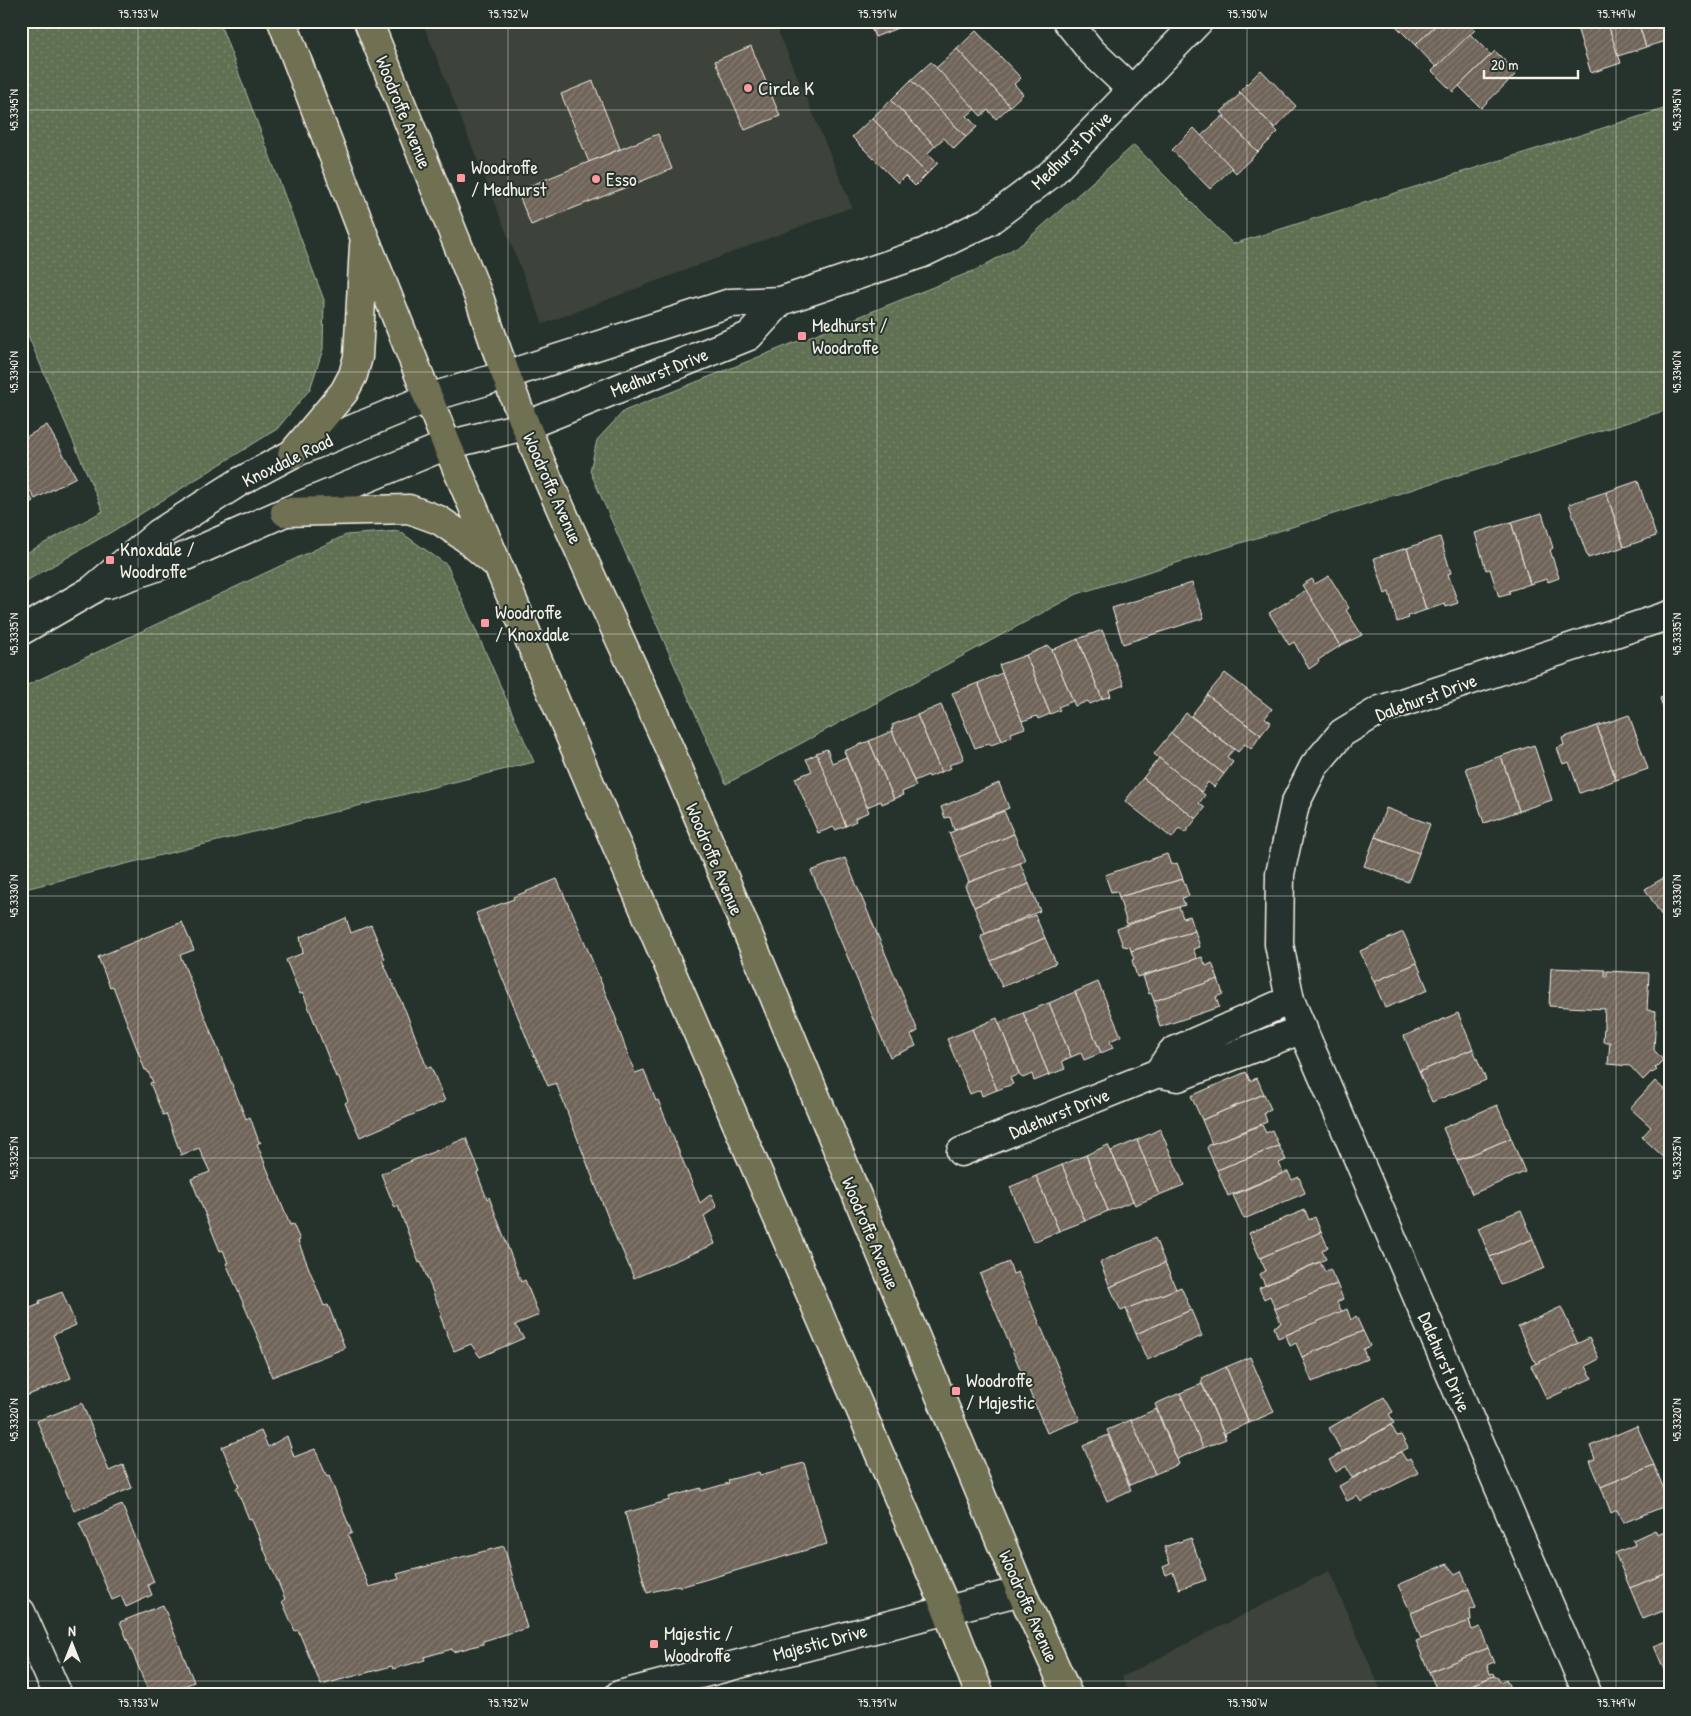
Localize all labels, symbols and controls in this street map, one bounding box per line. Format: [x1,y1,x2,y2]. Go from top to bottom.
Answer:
text: 75.753°W [118,5,159,22]
text: 75.752°W [488,5,529,22]
text: 75.751°W [857,5,897,22]
text: 75.750°W [1227,5,1268,22]
text: 75.749°W [1597,5,1636,22]
scale bar [1484,48,1577,80]
street label: Woodroffe Avenue [370,52,439,173]
text: 20 m [1491,54,1518,75]
place label: Circle K [758,75,814,101]
marker: Circle K [742,82,754,94]
text: 45.3345°N [5,89,22,131]
text: 45.3345°N [1668,89,1685,131]
street label: Medhurst Drive [1025,105,1117,195]
place label: Woodroffe / Medhurst [471,154,547,202]
place label: Esso [606,166,637,192]
marker: Woodroffe / Medhurst [455,172,467,184]
marker: Esso [590,173,602,185]
place label: Medhurst / Woodroffe [812,312,887,360]
marker: Medhurst / Woodroffe [796,330,808,342]
street label: Medhurst Drive [606,340,712,403]
text: 45.3340°N [5,351,22,393]
text: 45.3340°N [1668,351,1685,393]
street label: Knoxdale Road [237,427,337,493]
street label: Woodroffe Avenue [517,428,589,548]
place label: Knoxdale / Woodroffe [120,536,195,584]
marker: Knoxdale / Woodroffe [104,554,116,566]
place label: Woodroffe / Knoxdale [495,599,570,647]
text: 45.3335°N [5,613,22,655]
text: 45.3335°N [1668,613,1685,655]
marker: Woodroffe / Knoxdale [479,617,491,629]
street label: Dalehurst Drive [1372,667,1481,727]
street label: Woodroffe Avenue [680,799,750,919]
text: 45.3330°N [5,875,22,917]
text: 45.3330°N [1668,875,1685,917]
street label: Dalehurst Drive [1005,1081,1113,1145]
text: 45.3325°N [5,1137,22,1179]
text: 45.3325°N [1668,1137,1685,1179]
street label: Woodroffe Avenue [836,1173,906,1293]
street label: Dalehurst Drive [1412,1308,1478,1416]
place label: Woodroffe / Majestic [966,1367,1035,1415]
marker: Woodroffe / Majestic [950,1385,962,1397]
text: 45.3320°N [5,1398,22,1442]
text: 45.3320°N [1668,1398,1685,1442]
street label: Woodroffe Avenue [993,1546,1065,1666]
street label: Majestic Drive [770,1617,870,1667]
north arrow [48,1618,98,1668]
place label: Majestic / Woodroffe [664,1620,733,1668]
text: N [68,1621,76,1640]
marker: Majestic / Woodroffe [648,1638,660,1650]
text: 75.753°W [118,1694,159,1711]
text: 75.752°W [488,1694,529,1711]
text: 75.751°W [857,1694,897,1711]
text: 75.750°W [1227,1694,1268,1711]
text: 75.749°W [1597,1694,1636,1711]

